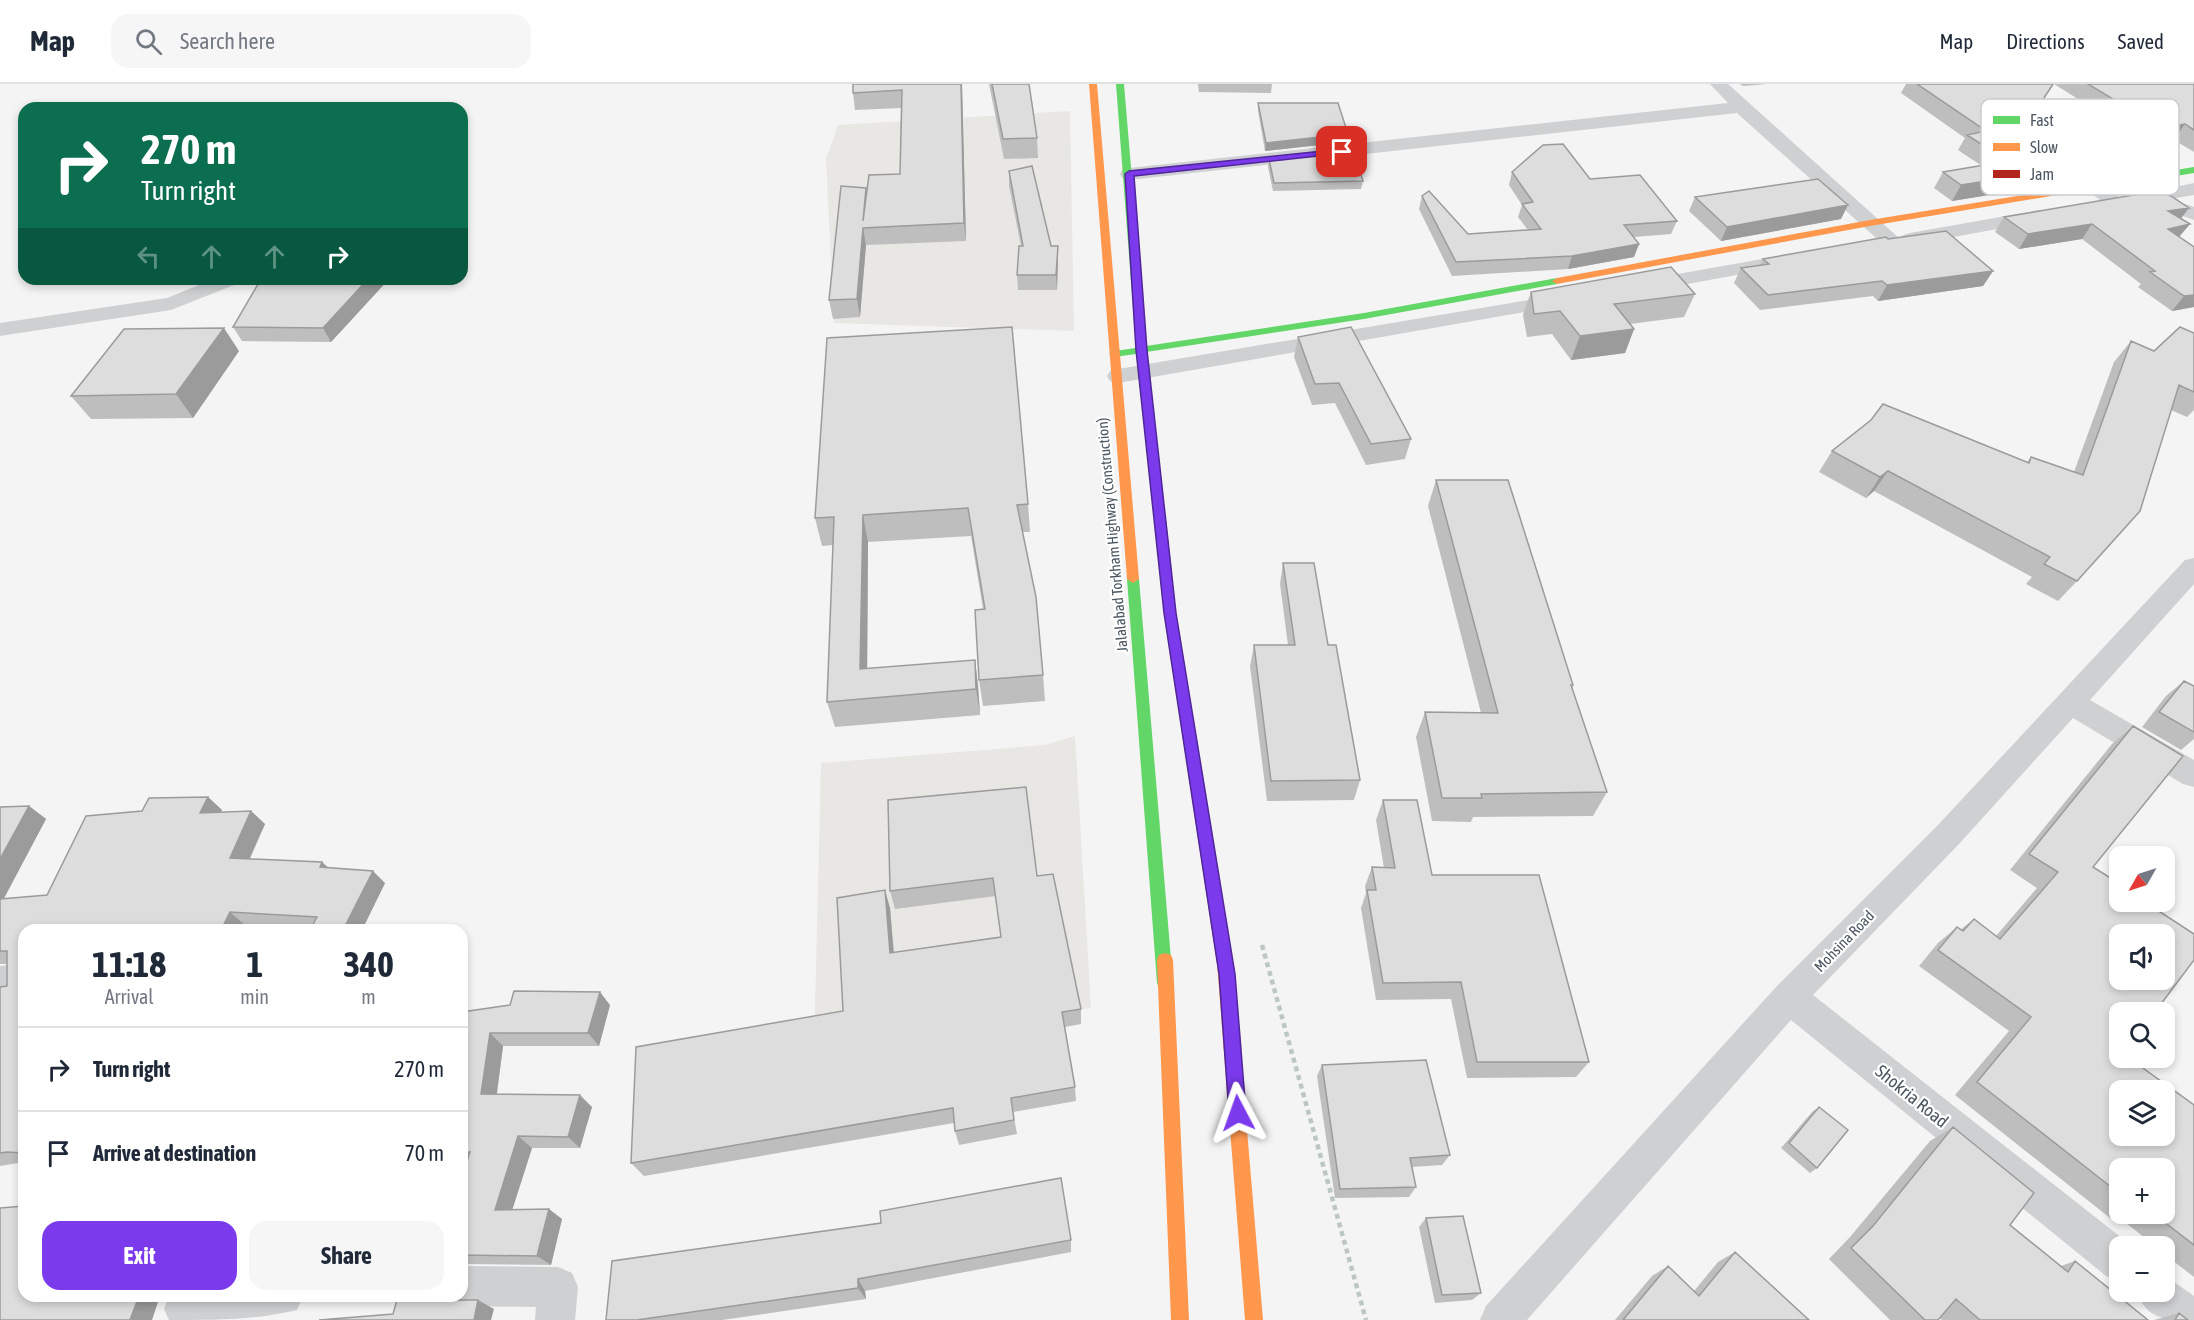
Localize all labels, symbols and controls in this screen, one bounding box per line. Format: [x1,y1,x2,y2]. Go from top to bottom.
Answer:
search box [111,14,531,68]
text: Map [30,25,75,57]
icon: search [132,25,165,58]
text: Search here [180,28,275,54]
text: Map [1939,29,1973,53]
text: Directions [2006,29,2085,53]
text: Saved [2118,29,2164,53]
legend [1981,99,2179,195]
text: Fast [2030,111,2054,129]
text: 270 m [141,125,236,173]
icon: right [42,126,120,204]
pin [1316,126,1367,177]
icon: arrive [1325,135,1358,168]
text: Slow [2030,138,2058,156]
text: Jam [2030,165,2054,183]
text: Turn right [141,175,236,206]
icon: left [132,240,165,273]
icon: ahead [195,240,228,273]
icon: ahead [258,240,291,273]
icon: right [321,240,354,273]
street label: Jalalabad Torkham Highway (Construction) [1093,417,1131,653]
north arrow [2109,846,2175,912]
map controls [2109,846,2175,1302]
street label: Mohsina Road [1811,907,1877,975]
button: sound [2109,924,2175,990]
text: 11:18 [92,943,166,985]
text: 1 [246,943,263,985]
text: 340 [343,943,394,985]
text: Arrival [105,985,154,1008]
text: min [240,985,269,1008]
text: m [361,985,376,1008]
button: search [2109,1002,2175,1068]
icon: right [42,1053,75,1086]
text: Turn right [93,1056,170,1082]
text: 270 m [394,1056,444,1082]
street label: Shokria Road [1871,1060,1953,1132]
button: layers [2109,1080,2175,1146]
position arrow [1206,1081,1270,1145]
icon: arrive [42,1137,75,1170]
text: Arrive at destination [93,1140,256,1166]
text: 70 m [404,1140,444,1166]
button: + [2109,1158,2175,1224]
button: Exit [42,1221,237,1290]
button: Share [249,1221,444,1290]
button: − [2109,1236,2175,1302]

